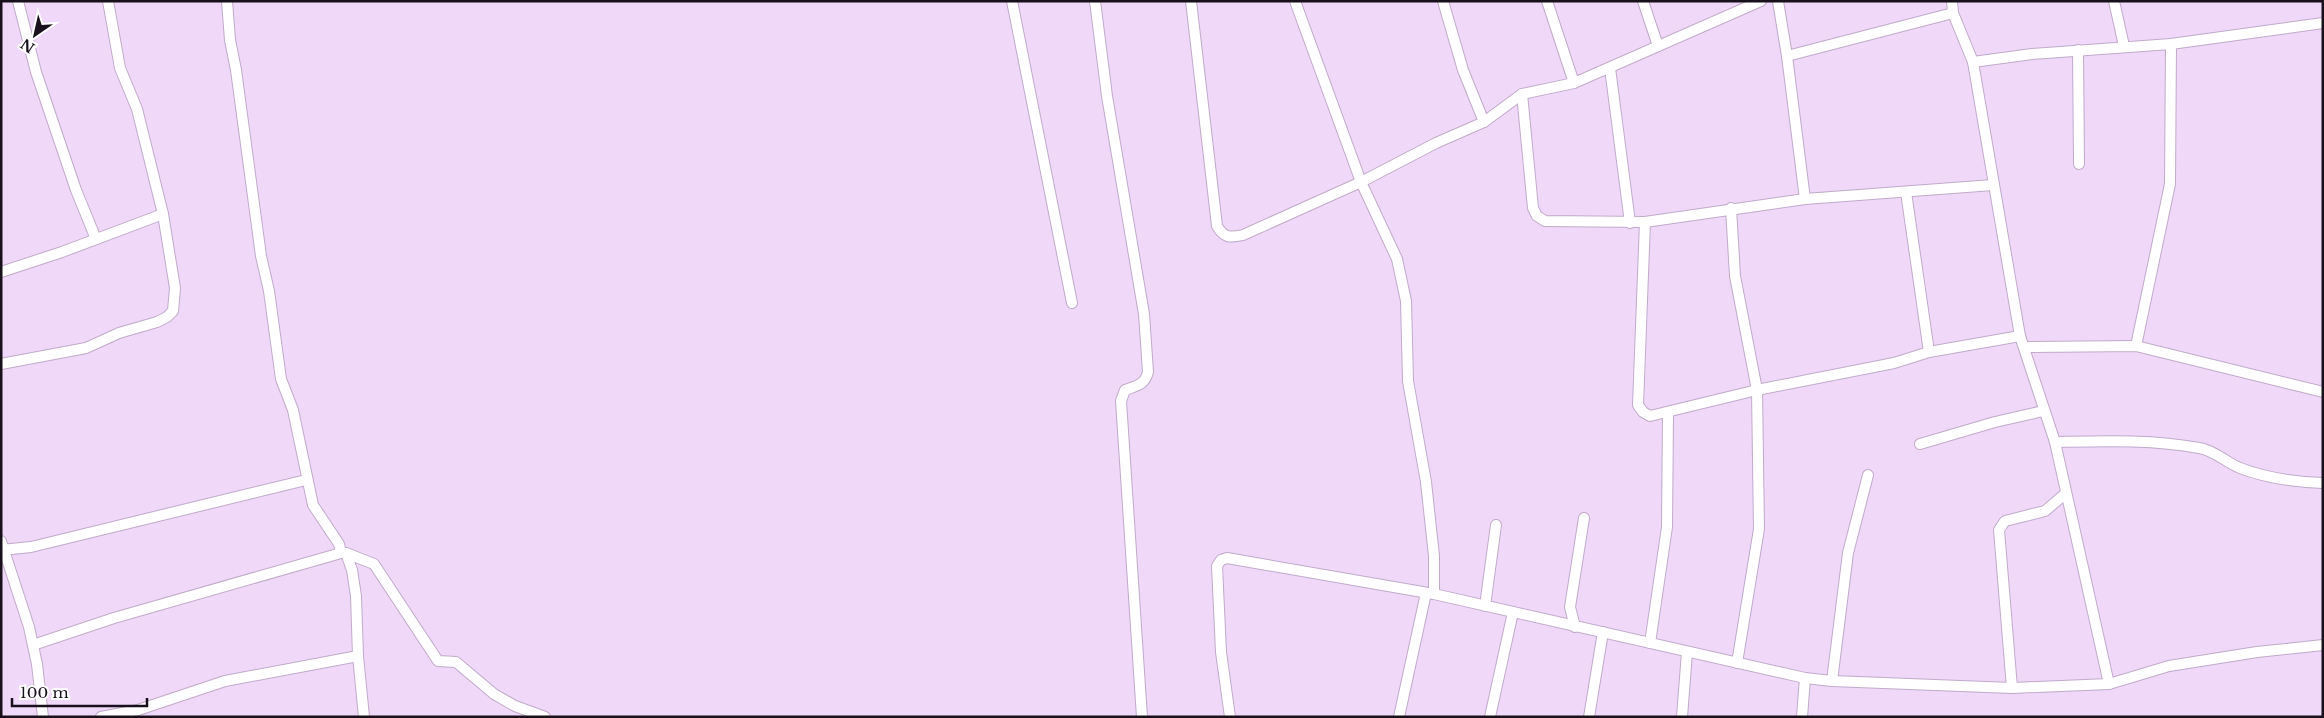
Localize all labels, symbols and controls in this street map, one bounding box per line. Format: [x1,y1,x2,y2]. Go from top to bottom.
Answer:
north arrow [10,10,60,60]
text: N [17,35,38,57]
scale bar [12,676,148,708]
text: 100 m [20,683,69,702]

